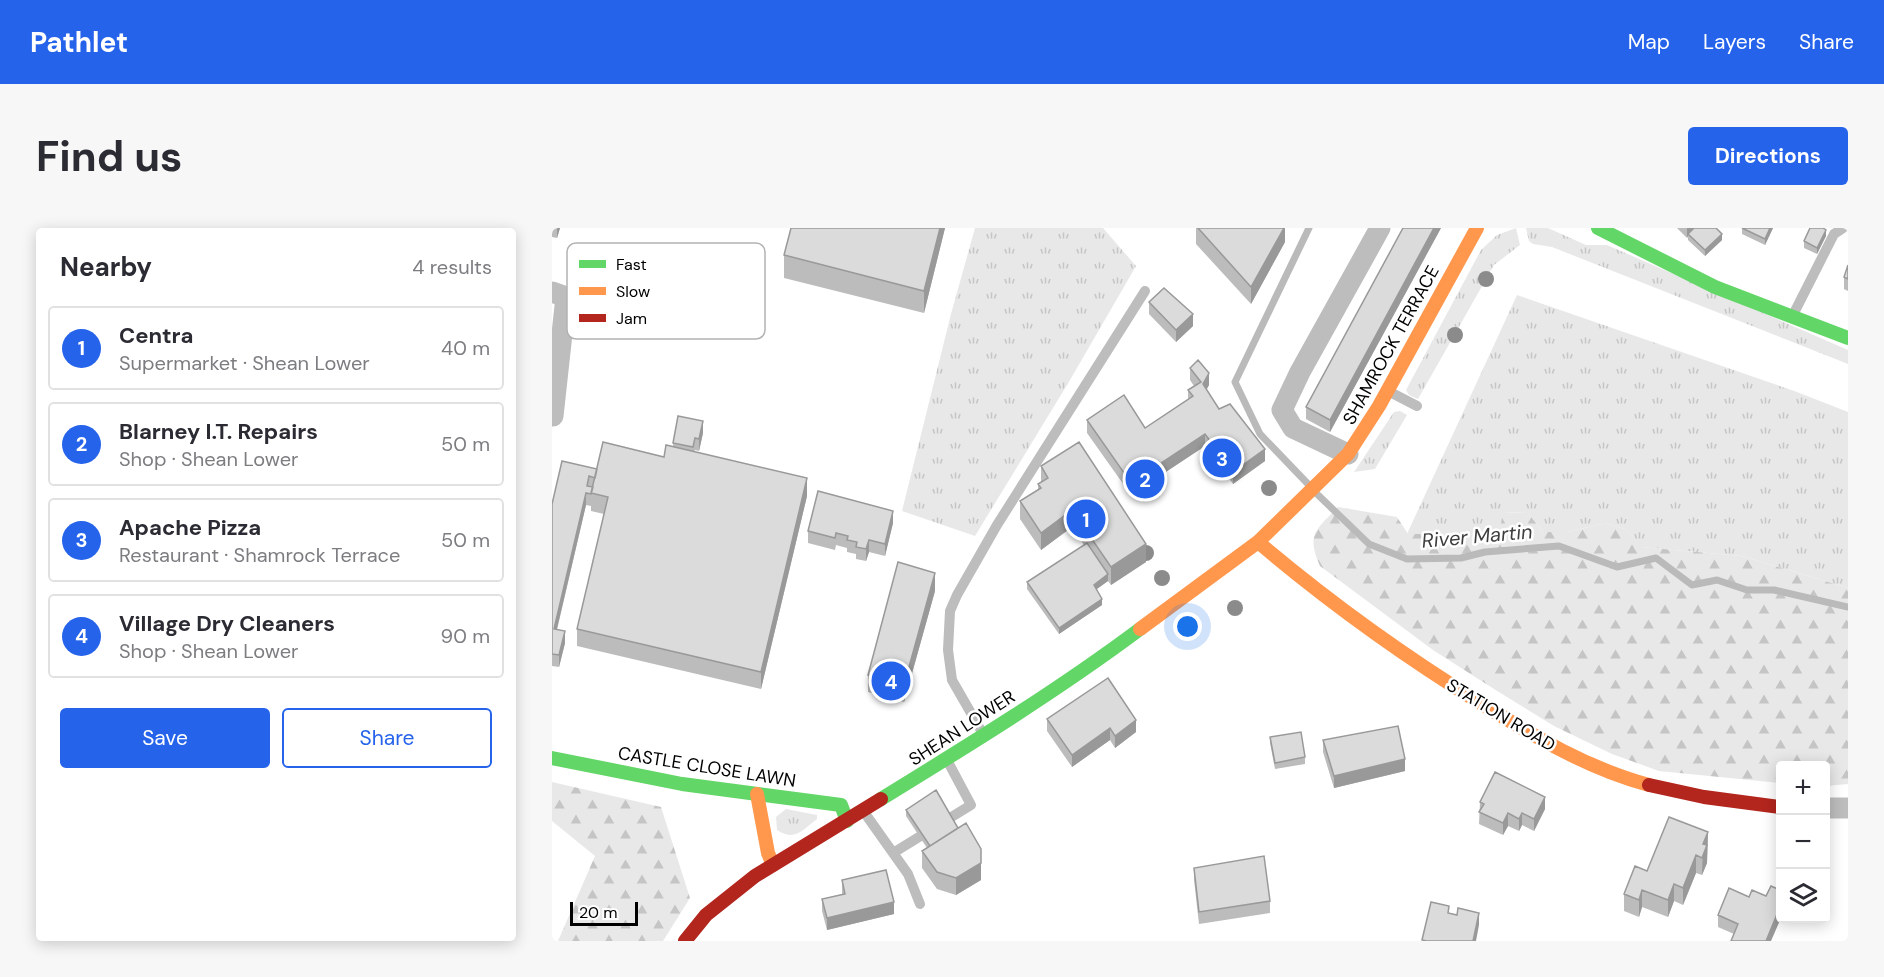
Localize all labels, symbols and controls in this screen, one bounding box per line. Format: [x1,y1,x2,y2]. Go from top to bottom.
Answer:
text: Pathlet [30,24,128,61]
text: Map [1628,28,1670,56]
text: Layers [1703,28,1766,56]
text: Share [1799,28,1854,56]
button: Directions [1688,127,1848,185]
text: Find us [36,129,182,184]
legend [567,243,765,339]
text: Nearby [60,250,152,284]
text: 4 results [412,254,492,280]
text: Fast [616,254,647,275]
street label: SHAMROCK TERRACE [1337,261,1445,429]
text: Slow [616,281,650,302]
text: Jam [616,308,647,329]
text: Centra [119,321,193,350]
text: 1 [78,335,85,361]
text: 40 m [441,335,490,361]
text: Supermarket · Shean Lower [119,350,370,376]
text: Blarney I.T. Repairs [119,417,318,446]
text: 2 [76,431,87,457]
text: 50 m [441,431,490,457]
pin: 3 [1202,436,1242,480]
text: Shop · Shean Lower [119,446,298,472]
pin: 2 [1126,456,1164,502]
pin: 1 [1066,496,1106,542]
text: Apache Pizza [119,513,261,542]
water label: River Martin [1421,518,1533,554]
text: 3 [75,527,88,553]
text: 50 m [441,527,490,553]
text: Restaurant · Shamrock Terrace [119,542,400,568]
text: Village Dry Cleaners [119,609,335,638]
your location [1173,612,1202,641]
text: 4 [75,623,88,649]
text: 90 m [441,623,490,649]
text: Shop · Shean Lower [119,638,298,664]
pin: 4 [872,658,910,704]
street label: STATION ROAD [1442,673,1560,757]
street label: SHEAN LOWER [904,685,1020,771]
button: Save [60,708,270,768]
button: Share [282,708,492,768]
street label: CASTLE CLOSE LAWN [616,741,798,793]
map controls [1776,761,1830,923]
button: + [1776,761,1830,815]
button: − [1776,815,1830,869]
button: layers [1776,869,1830,923]
scale bar [570,899,638,926]
text: 20 m [579,902,618,923]

